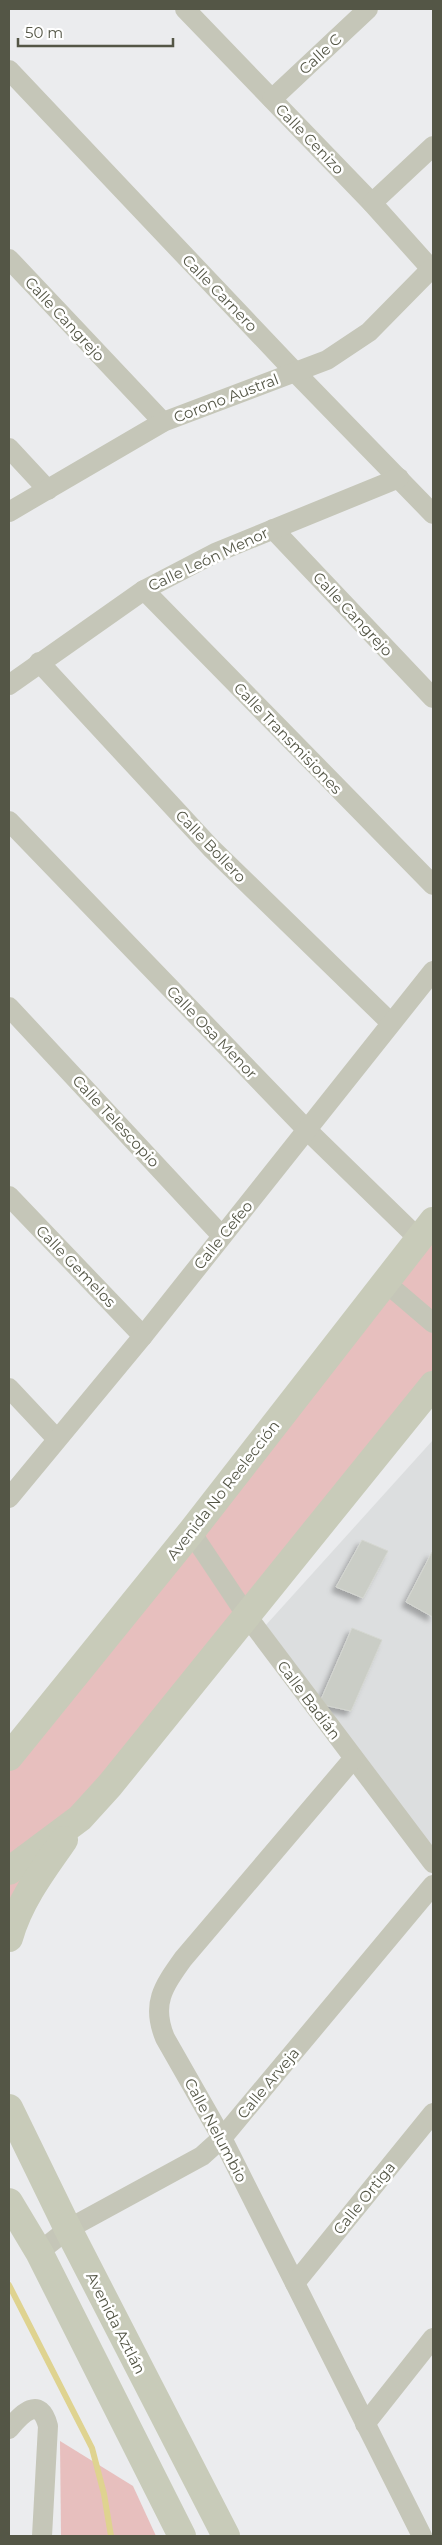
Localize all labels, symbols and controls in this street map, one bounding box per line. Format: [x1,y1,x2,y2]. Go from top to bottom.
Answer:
scale bar [18,15,172,47]
text: 50 m [25,23,63,42]
street label: Calle C [295,29,345,78]
street label: Calle Cenizo [272,100,348,178]
street label: Calle Carnero [178,250,262,336]
street label: Calle Cangrejo [21,273,109,365]
street label: Corono Austral [171,369,281,427]
street label: Calle León Menor [145,523,271,595]
street label: Calle Cangrejo [309,568,397,660]
street label: Calle Transmisiones [230,678,346,798]
street label: Calle Bollero [172,806,250,886]
street label: Calle Osa Menor [163,981,261,1083]
street label: Calle Telescopio [68,1071,164,1171]
street label: Calle Cefeo [189,1197,257,1273]
street label: Calle Gemelos [32,1221,120,1311]
street label: Avenida No Reelección [162,1416,284,1564]
street label: Calle Badián [273,1657,345,1743]
street label: Calle Arveja [233,2043,303,2123]
street label: Calle Nelumbio [181,2075,251,2185]
street label: Calle Ortiga [329,2158,399,2238]
street label: Avenida Aztlán [82,2269,150,2377]

